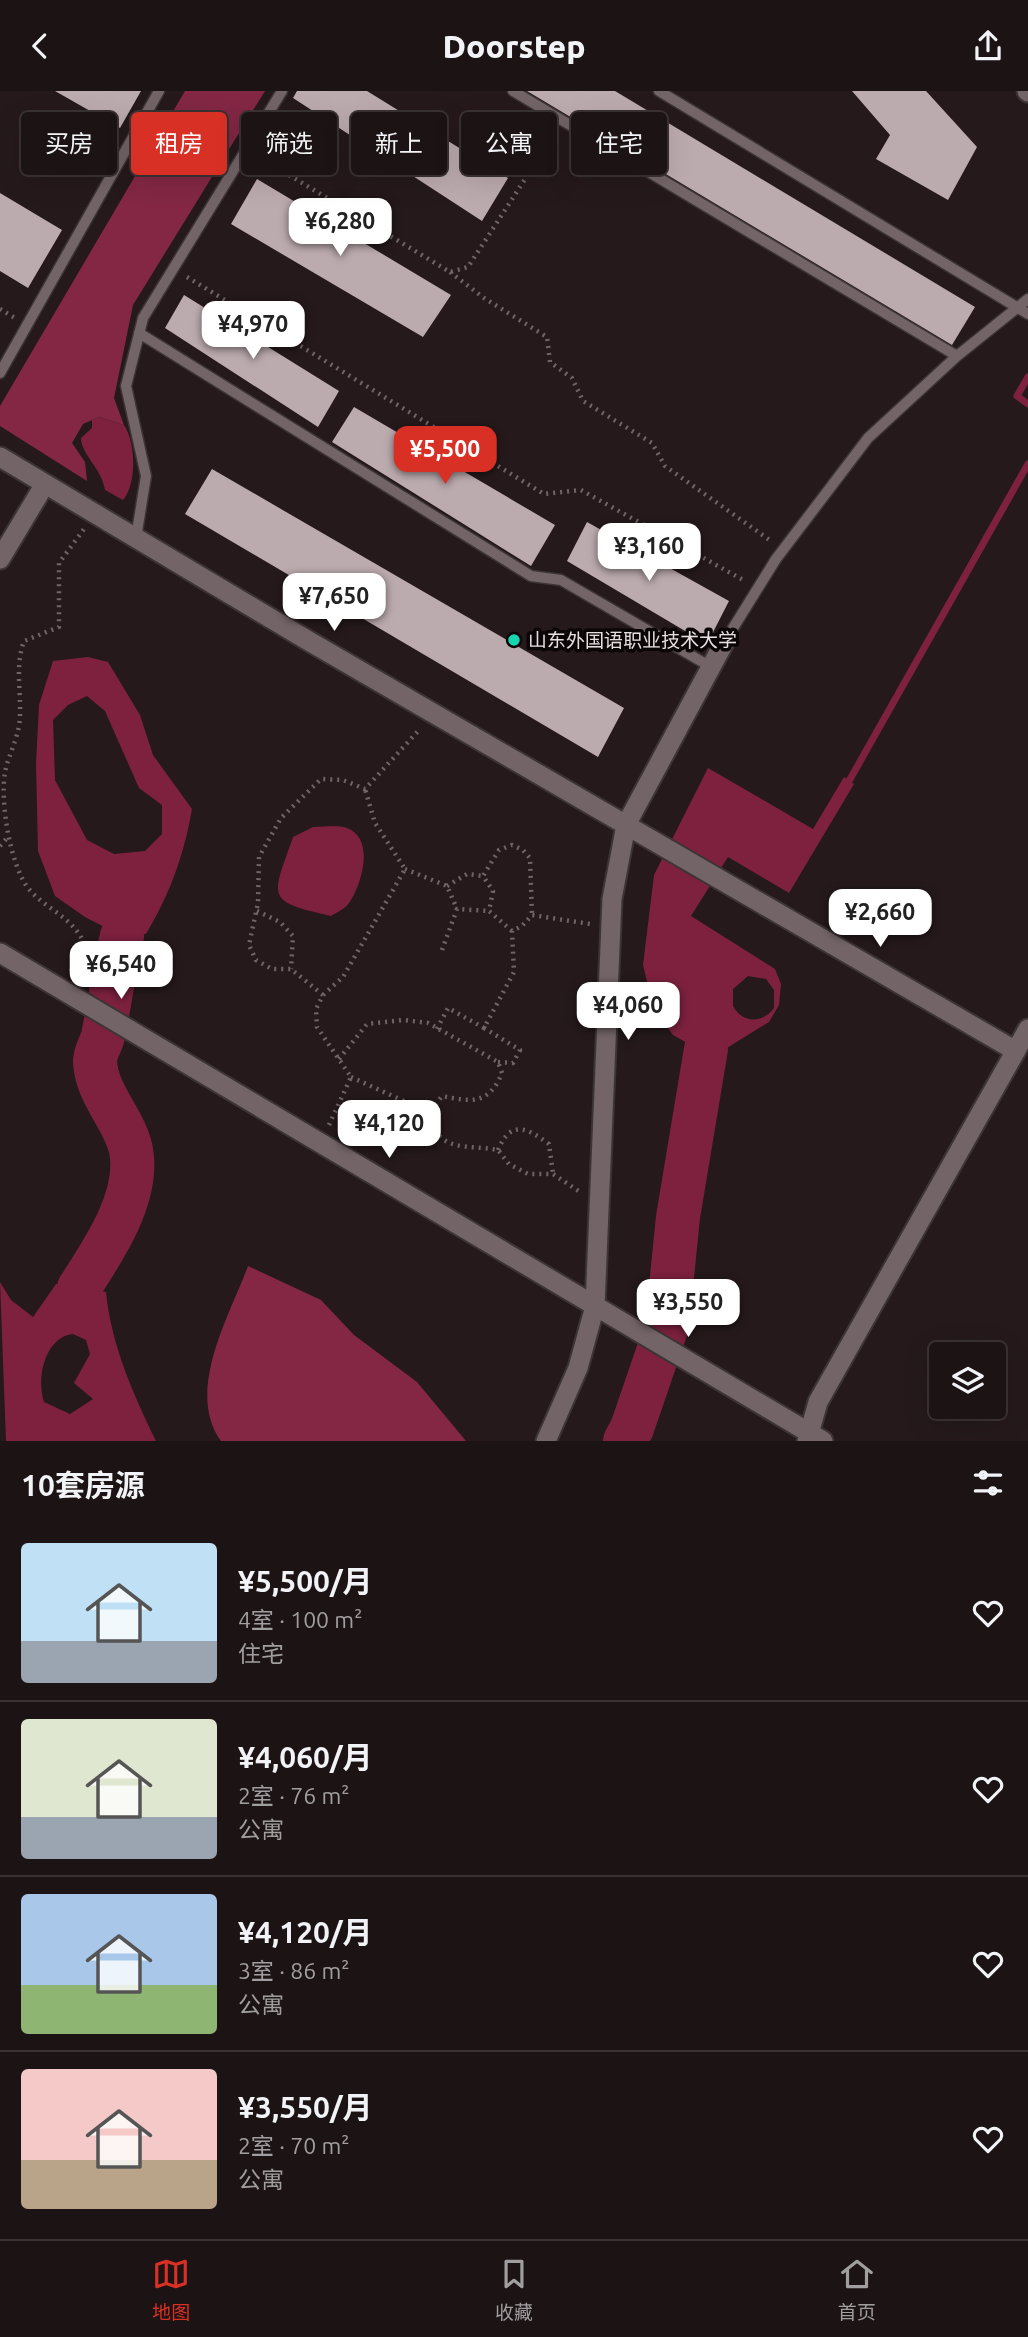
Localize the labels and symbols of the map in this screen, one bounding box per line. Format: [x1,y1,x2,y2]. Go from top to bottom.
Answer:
pin: ¥6,280 [283,199,397,258]
pin: ¥4,970 [196,301,310,361]
pin: ¥5,500 [388,427,502,486]
pin: ¥3,160 [592,524,706,583]
pin: ¥7,650 [277,573,391,633]
place label: 山东外国语职业技术大学 [528,629,737,651]
marker: 山东外国语职业技术大学 [506,632,522,648]
pin: ¥2,660 [823,889,937,949]
pin: ¥6,540 [64,941,178,1001]
pin: ¥4,060 [571,983,685,1042]
pin: ¥4,120 [332,1101,446,1160]
pin: ¥3,550 [631,1279,745,1339]

